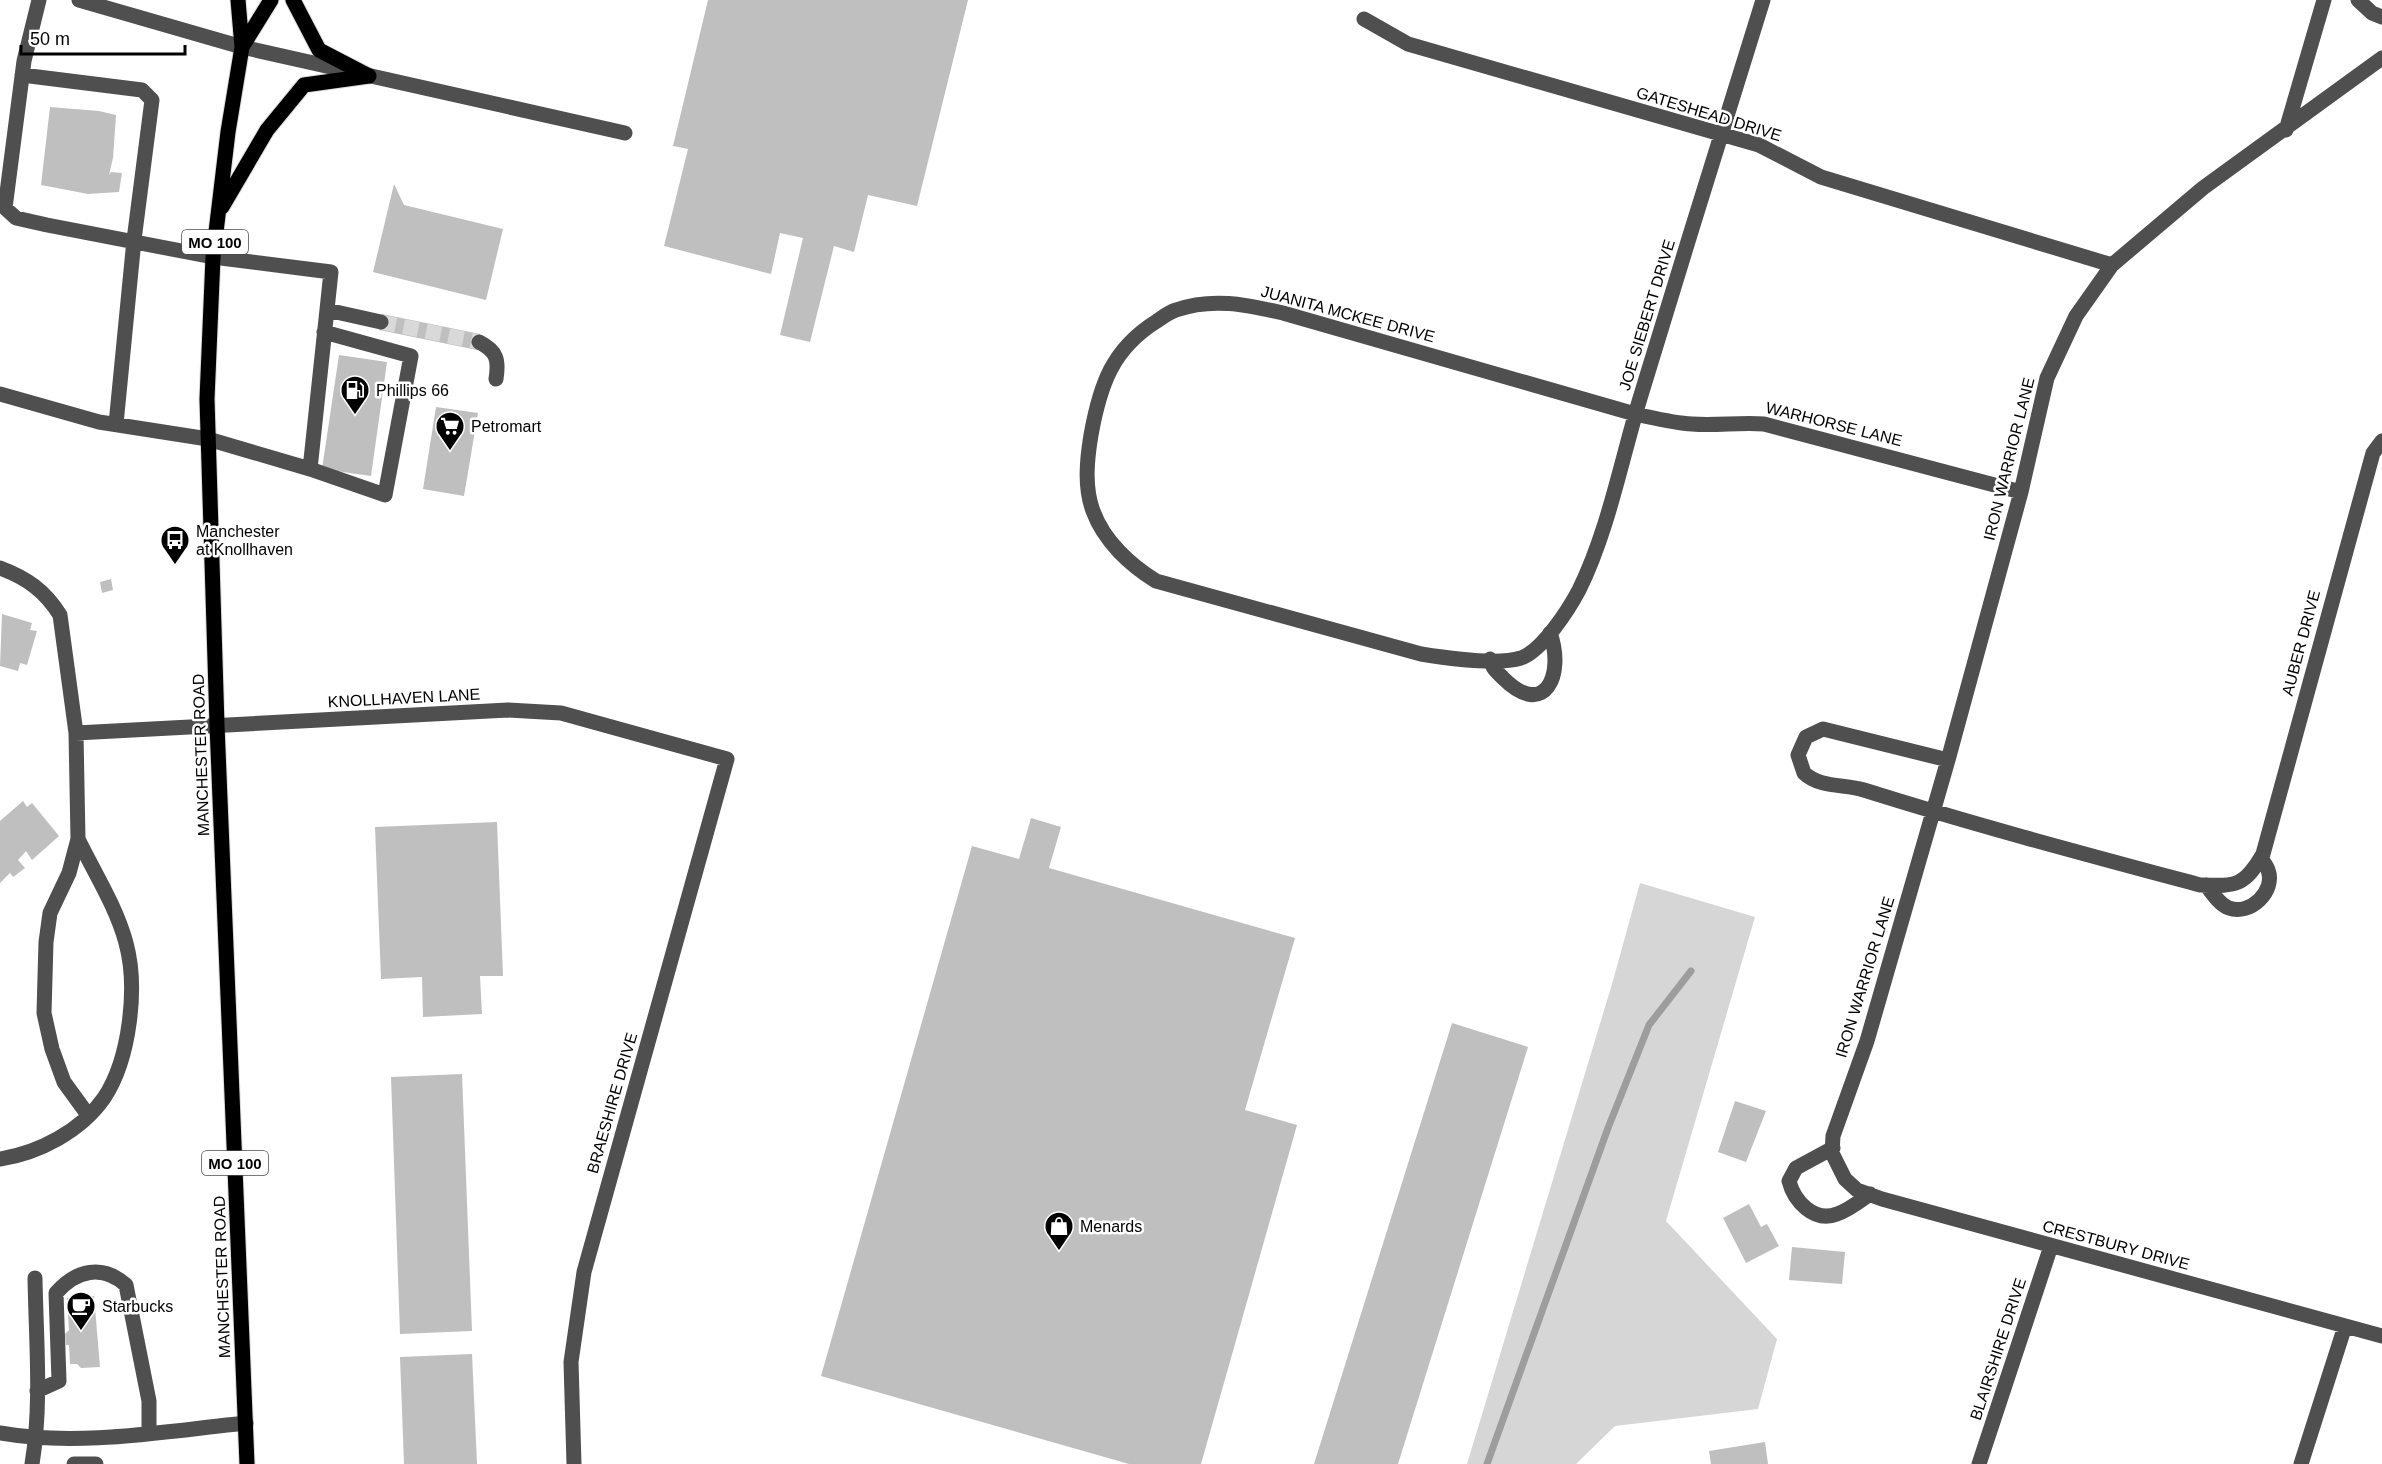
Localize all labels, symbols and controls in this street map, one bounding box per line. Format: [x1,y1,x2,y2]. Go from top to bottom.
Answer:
scale bar [21,18,184,56]
text: 50 m [30,29,70,49]
street label: GATESHEAD DRIVE [1634,84,1784,144]
road number: MO 100 [182,230,248,254]
street label: JOE SIEBERT DRIVE [1616,238,1678,392]
street label: JUANITA MCKEE DRIVE [1259,283,1437,345]
fuel station icon: Phillips 66 [339,374,371,416]
street label: IRON WARRIOR LANE [1981,376,2037,542]
place label: Phillips 66 [376,382,449,399]
street label: WARHORSE LANE [1764,399,1904,449]
supermarket icon: Petromart [434,410,466,452]
place label: Petromart [471,418,542,435]
place label: Manchester at Knollhaven [196,523,293,558]
bus stop icon: Manchester at Knollhaven [159,524,191,566]
street label: AUBER DRIVE [2279,588,2323,698]
street label: MANCHESTER ROAD [190,673,212,837]
street label: KNOLLHAVEN LANE [327,686,481,710]
street label: IRON WARRIOR LANE [1832,894,1898,1060]
street label: BRAESHIRE DRIVE [584,1031,640,1175]
road number: MO 100 [202,1151,268,1175]
street label: MANCHESTER ROAD [211,1195,233,1359]
shop icon: Menards [1043,1210,1075,1252]
street label: CRESTBURY DRIVE [2041,1217,2191,1273]
place label: Menards [1080,1218,1142,1235]
street label: BLAIRSHIRE DRIVE [1967,1276,2029,1422]
cafe icon: Starbucks [65,1290,97,1332]
place label: Starbucks [102,1298,173,1315]

